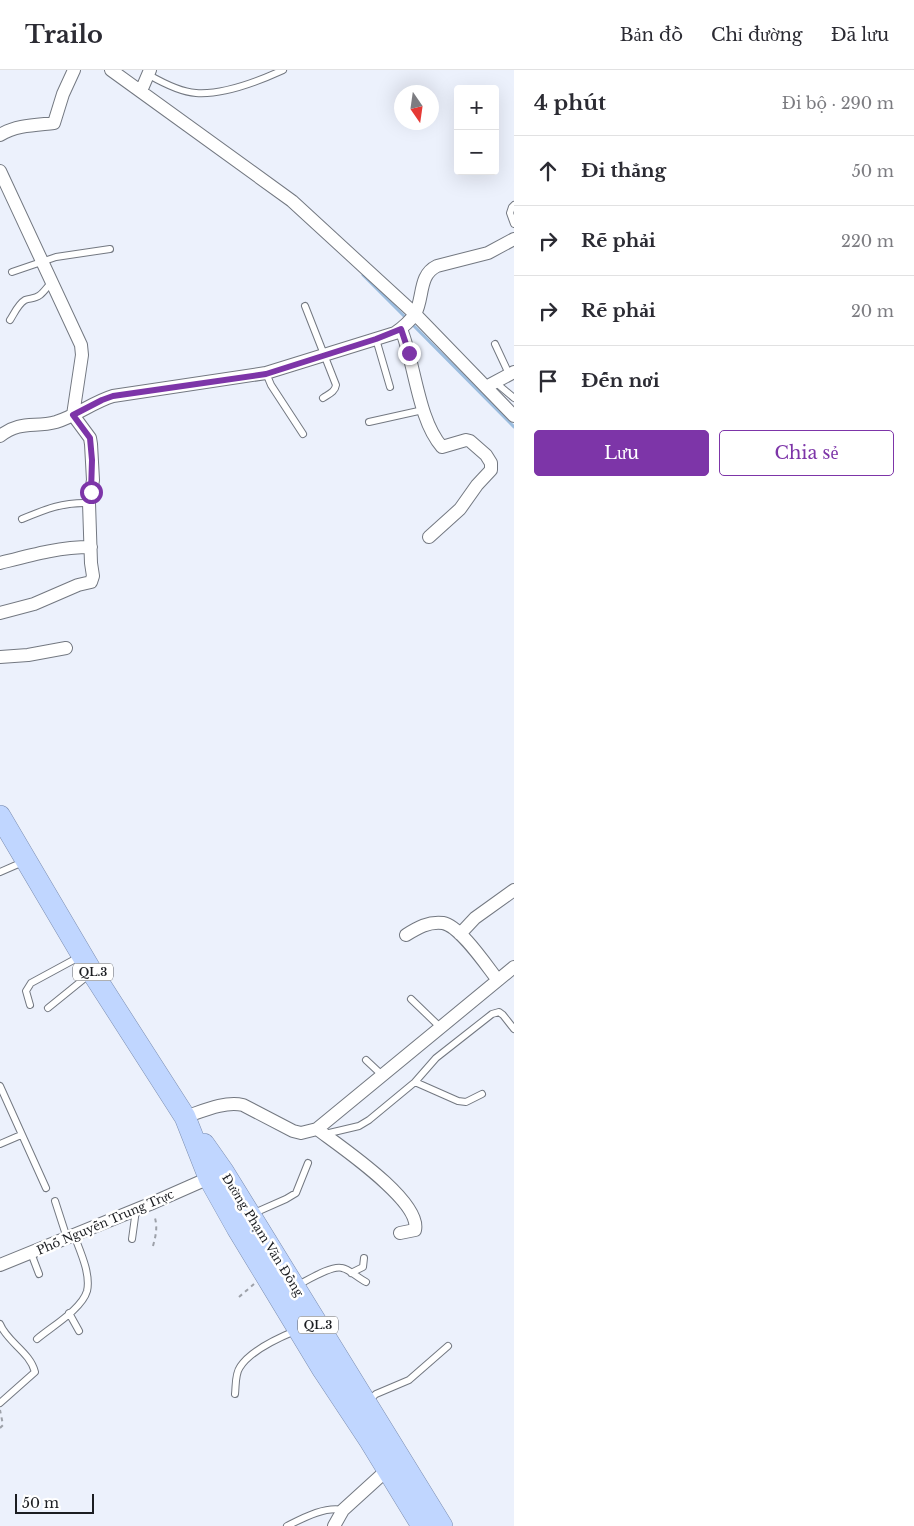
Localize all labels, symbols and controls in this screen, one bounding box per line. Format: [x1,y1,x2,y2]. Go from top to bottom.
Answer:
text: Trailo [25,20,103,49]
text: Bản đồ [620,24,683,46]
text: Chỉ đường [711,24,803,46]
text: Đã lưu [831,24,889,46]
north arrow [394,85,439,130]
map controls [454,85,499,175]
button: + [454,85,499,130]
text: 4 phút [534,90,606,116]
text: Đi bộ · 290 m [782,93,894,113]
button: − [454,130,499,175]
icon: ahead [534,157,562,185]
text: Đi thẳng [581,159,666,182]
text: 50 m [852,161,894,181]
icon: right [534,227,562,255]
text: Rẽ phải [581,229,656,252]
text: 220 m [841,231,894,251]
icon: right [534,297,562,325]
text: Rẽ phải [581,299,656,322]
text: 20 m [851,301,894,321]
route end [398,342,421,365]
icon: arrive [534,367,562,395]
text: Đến nơi [581,369,660,392]
button: Lưu [534,430,709,476]
button: Chia sẻ [719,430,894,476]
route start [80,481,103,504]
road number: QL.3 [73,964,113,980]
street label: Đường Phạm Văn Đồng [219,1171,307,1300]
street label: Phố Nguyễn Trung Trực [34,1186,176,1258]
road number: QL.3 [298,1316,338,1334]
scale bar [15,1491,94,1514]
text: 50 m [22,1494,59,1512]

